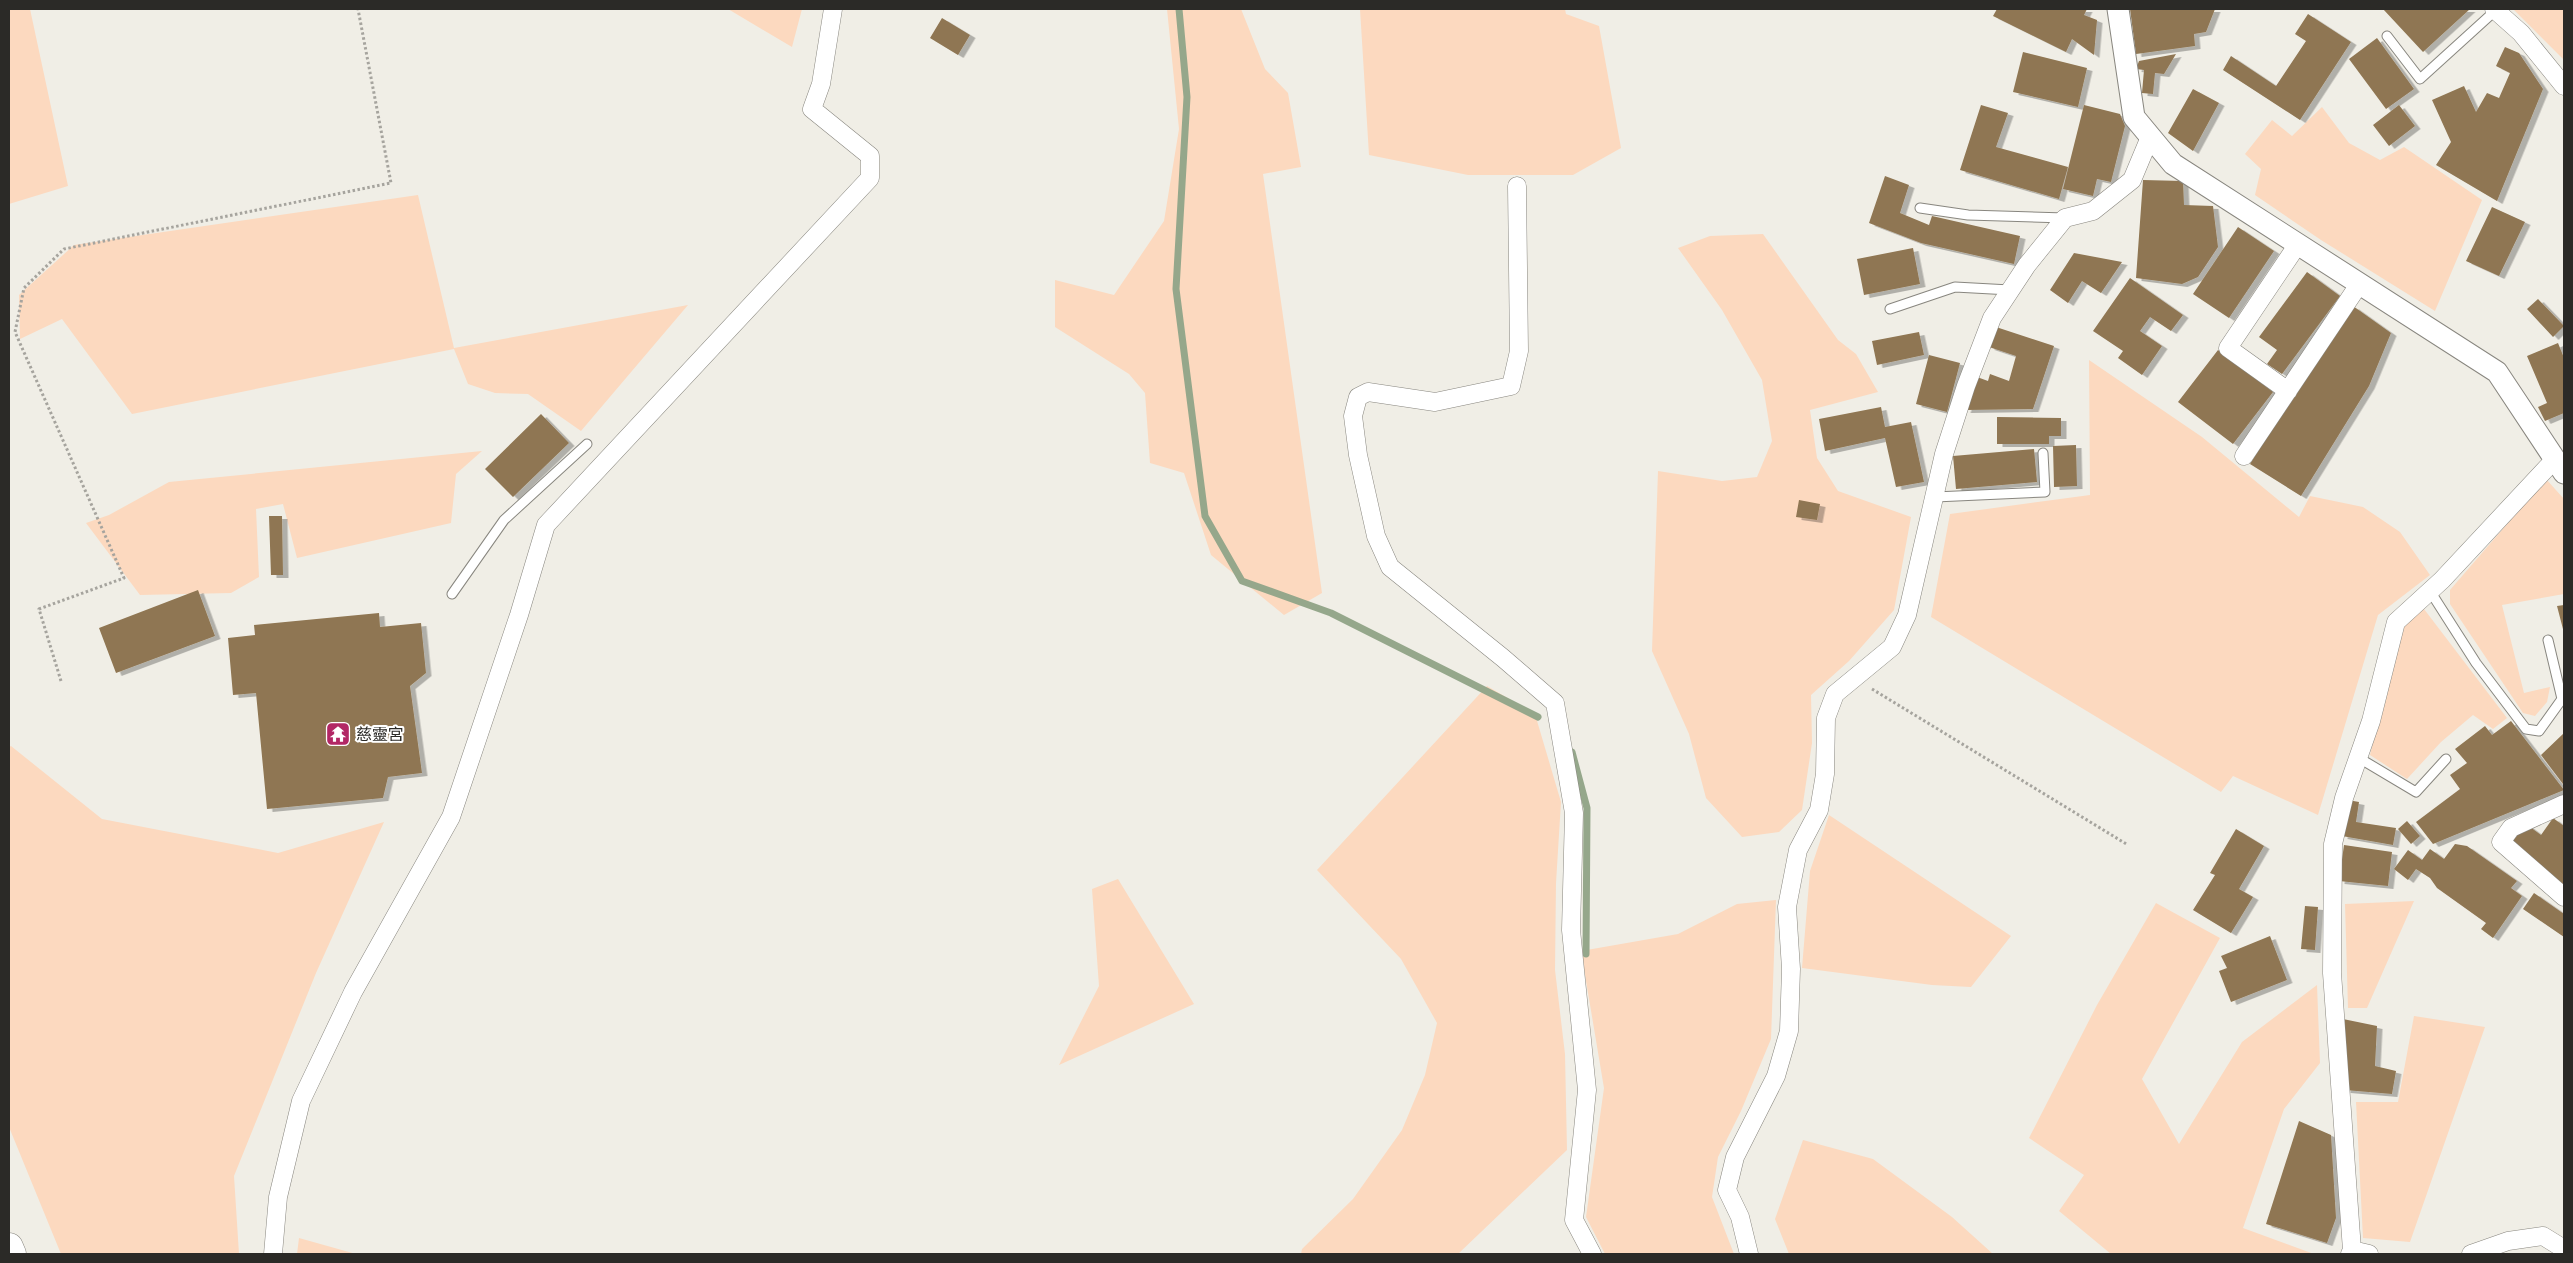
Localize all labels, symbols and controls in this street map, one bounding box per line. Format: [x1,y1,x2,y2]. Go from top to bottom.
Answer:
temple icon: 慈靈宮 [325,721,351,747]
place label: 慈靈宮 [356,724,404,745]

